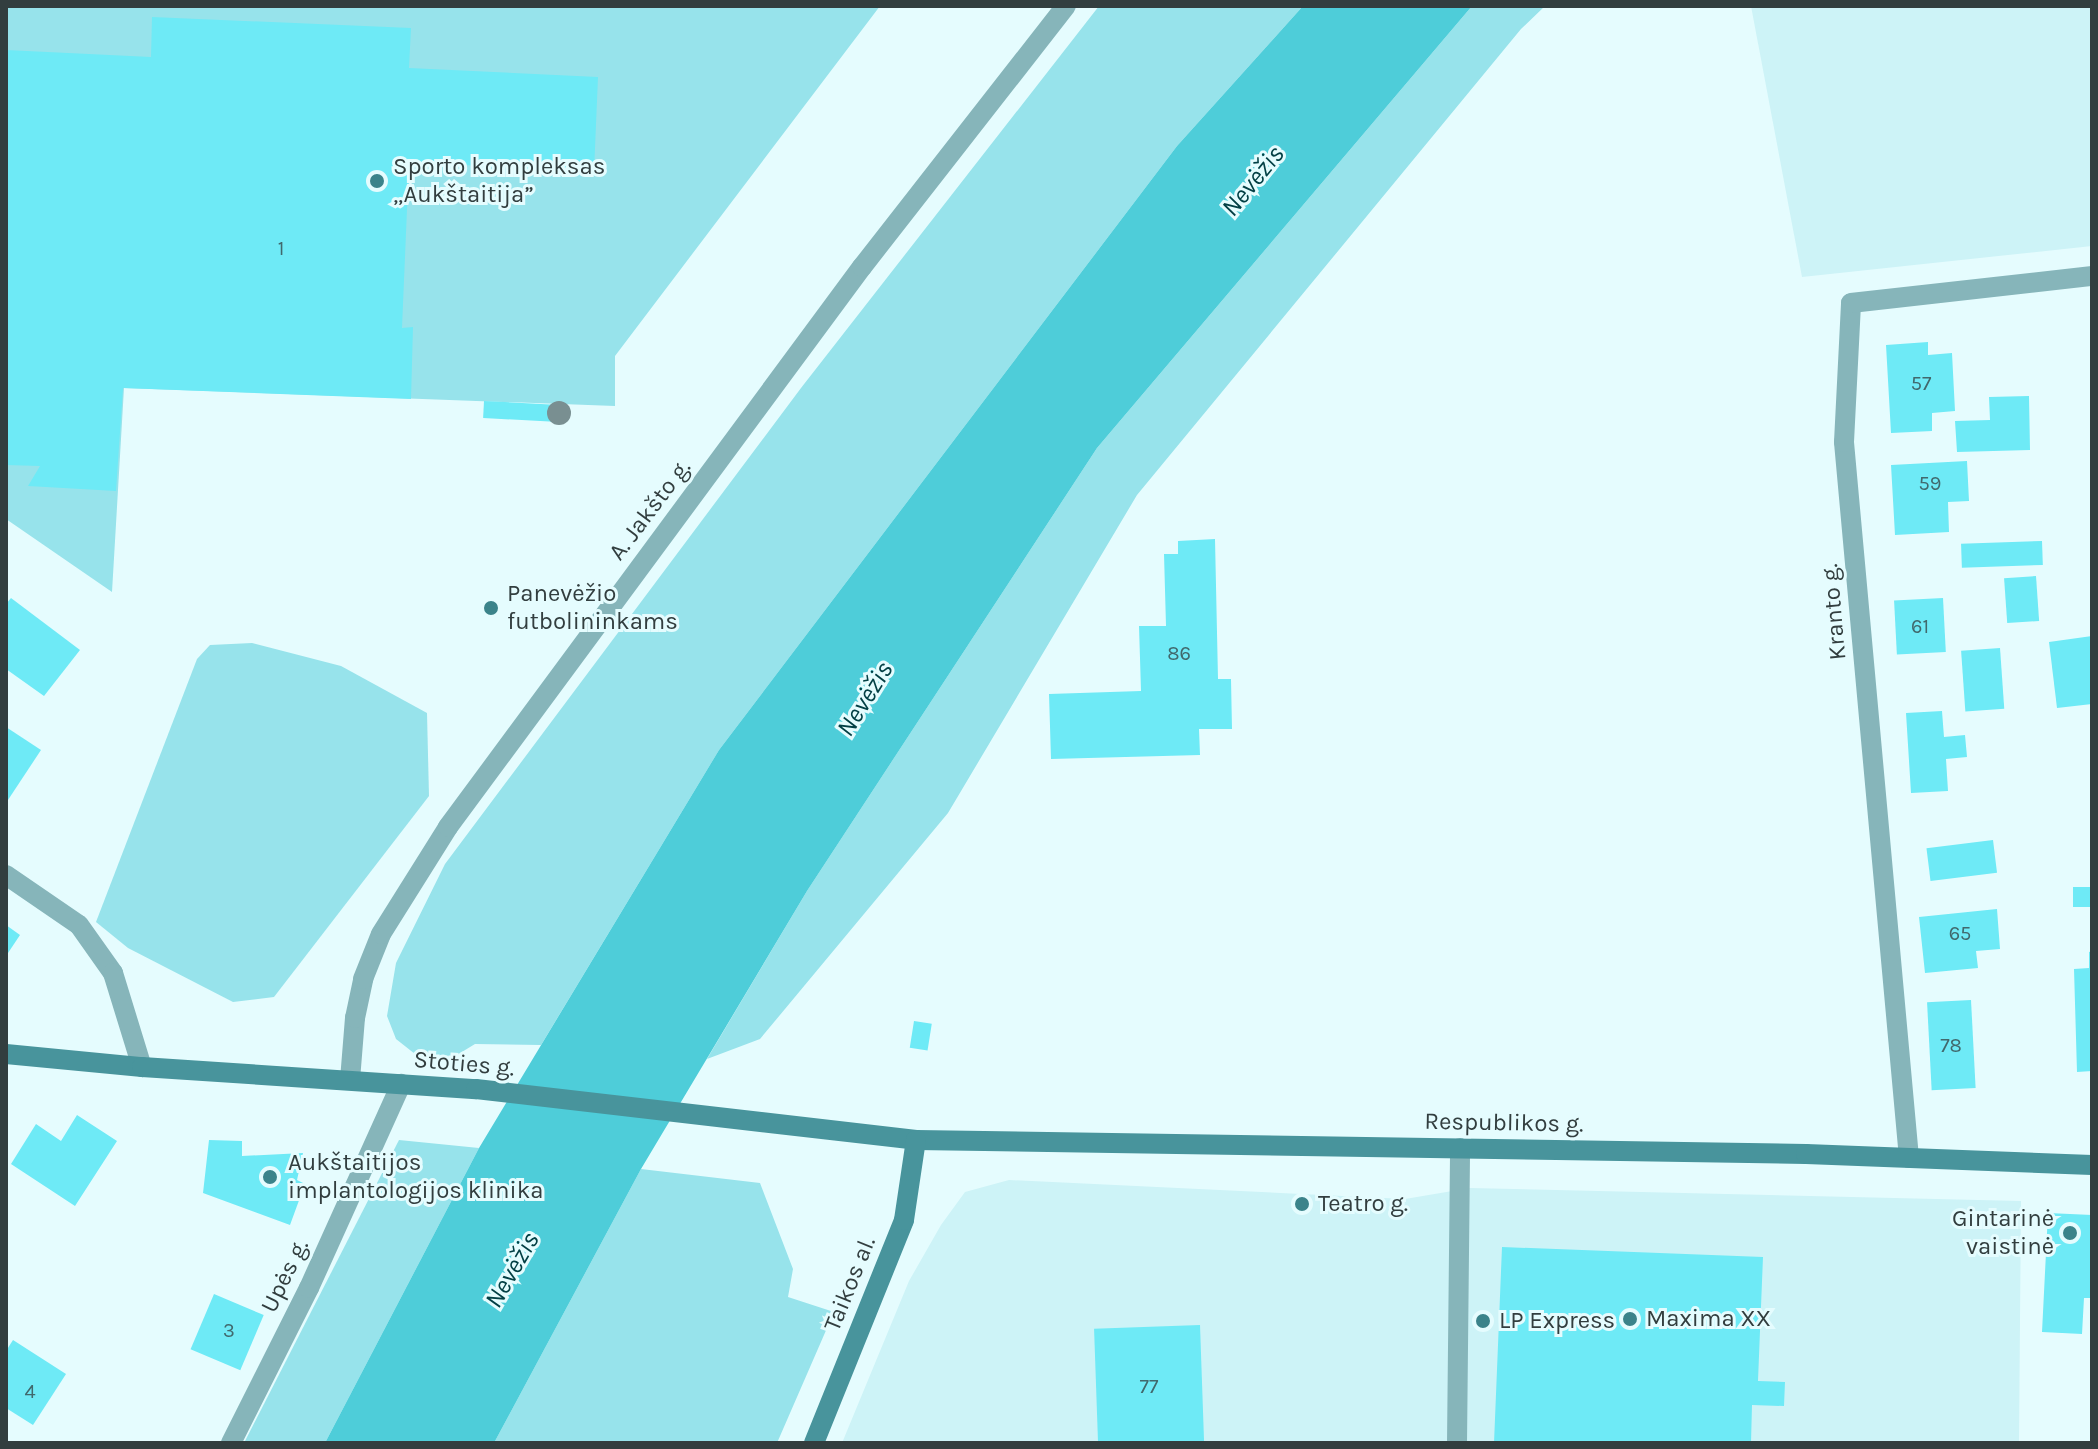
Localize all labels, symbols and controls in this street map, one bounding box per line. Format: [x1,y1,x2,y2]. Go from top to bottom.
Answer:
water label: Nevėžis [1215,139,1291,223]
place label: Sporto kompleksas „Aukštaitija” [393,153,605,209]
marker: Sporto kompleksas „Aukštaitija” [368,172,386,190]
house number: 1 [278,236,284,260]
house number: 57 [1911,371,1931,395]
street label: A. Jakšto g. [603,454,697,566]
house number: 59 [1919,471,1941,495]
street label: Kranto g. [1815,563,1853,661]
place label: Panevėžio futbolininkams [507,580,678,636]
marker: Panevėžio futbolininkams [482,599,500,617]
house number: 61 [1911,614,1929,638]
house number: 86 [1167,641,1191,665]
water label: Nevėžis [830,656,900,742]
house number: 65 [1949,921,1971,945]
house number: 78 [1940,1033,1962,1057]
street label: Stoties g. [412,1045,516,1083]
street label: Respublikos g. [1424,1107,1584,1139]
place label: Aukštaitijos implantologijos klinika [288,1149,543,1205]
marker: Aukštaitijos implantologijos klinika [259,1166,281,1188]
place label: Teatro g. [1318,1190,1408,1218]
marker: Teatro g. [1293,1195,1311,1213]
place label: Gintarinė vaistinė [1952,1205,2054,1261]
marker: Gintarinė vaistinė [2061,1224,2079,1242]
water label: Nevėžis [478,1227,546,1313]
street label: Taikos al. [818,1232,882,1336]
street label: Upės g. [255,1235,315,1317]
place label: Maxima XX [1646,1305,1771,1333]
place label: LP Express [1499,1307,1615,1335]
marker: Maxima XX [1621,1310,1639,1328]
marker: LP Express [1474,1312,1492,1330]
house number: 3 [223,1318,235,1342]
house number: 77 [1140,1374,1158,1398]
house number: 4 [24,1379,36,1403]

